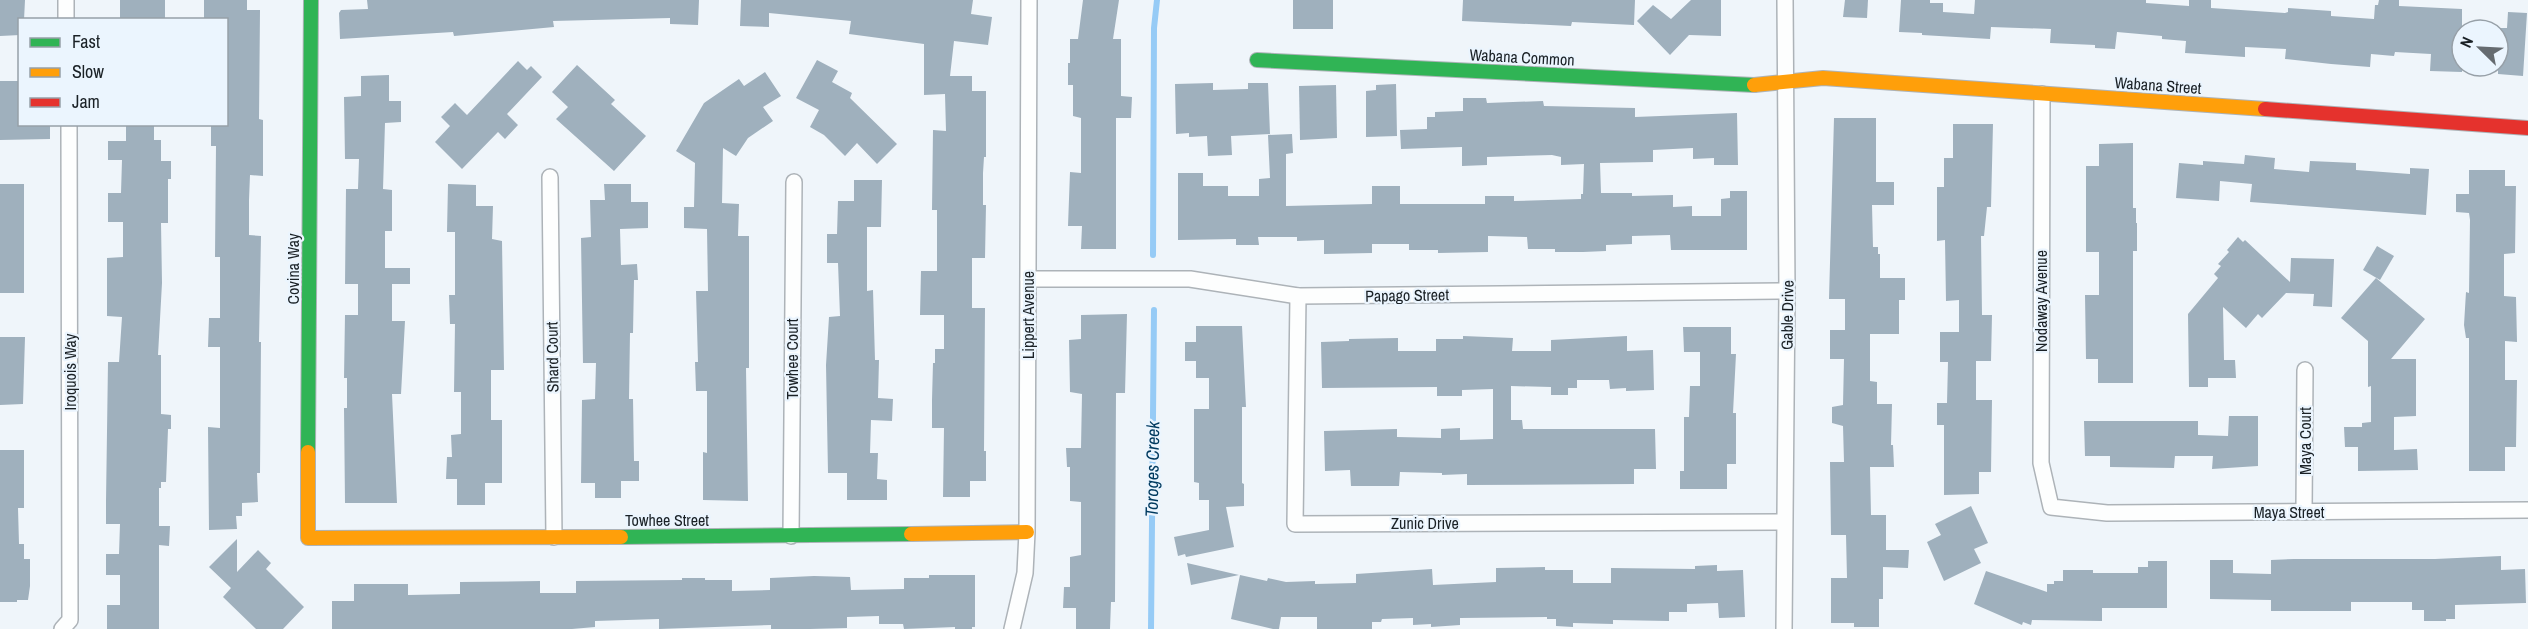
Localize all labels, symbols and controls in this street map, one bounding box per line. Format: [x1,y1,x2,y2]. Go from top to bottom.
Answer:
legend [18,18,228,126]
north arrow [2450,18,2510,78]
text: Fast [72,29,100,54]
text: N [2454,33,2478,51]
street label: Wabana Common [1469,43,1575,71]
text: Slow [72,59,104,84]
street label: Wabana Street [2114,71,2203,99]
text: Jam [72,89,100,114]
street label: Covina Way [282,233,304,304]
street label: Nodaway Avenue [2030,250,2052,352]
street label: Lippert Avenue [1017,271,1039,359]
street label: Gable Drive [1775,280,1799,350]
street label: Papago Street [1365,283,1449,307]
street label: Towhee Court [781,318,803,399]
street label: Shard Court [540,321,564,393]
street label: Iroquois Way [59,333,81,410]
street label: Maya Court [2294,407,2316,475]
water label: Toroges Creek [1139,420,1165,517]
street label: Maya Street [2254,501,2325,523]
street label: Towhee Street [625,509,709,531]
street label: Zunic Drive [1391,512,1459,534]

